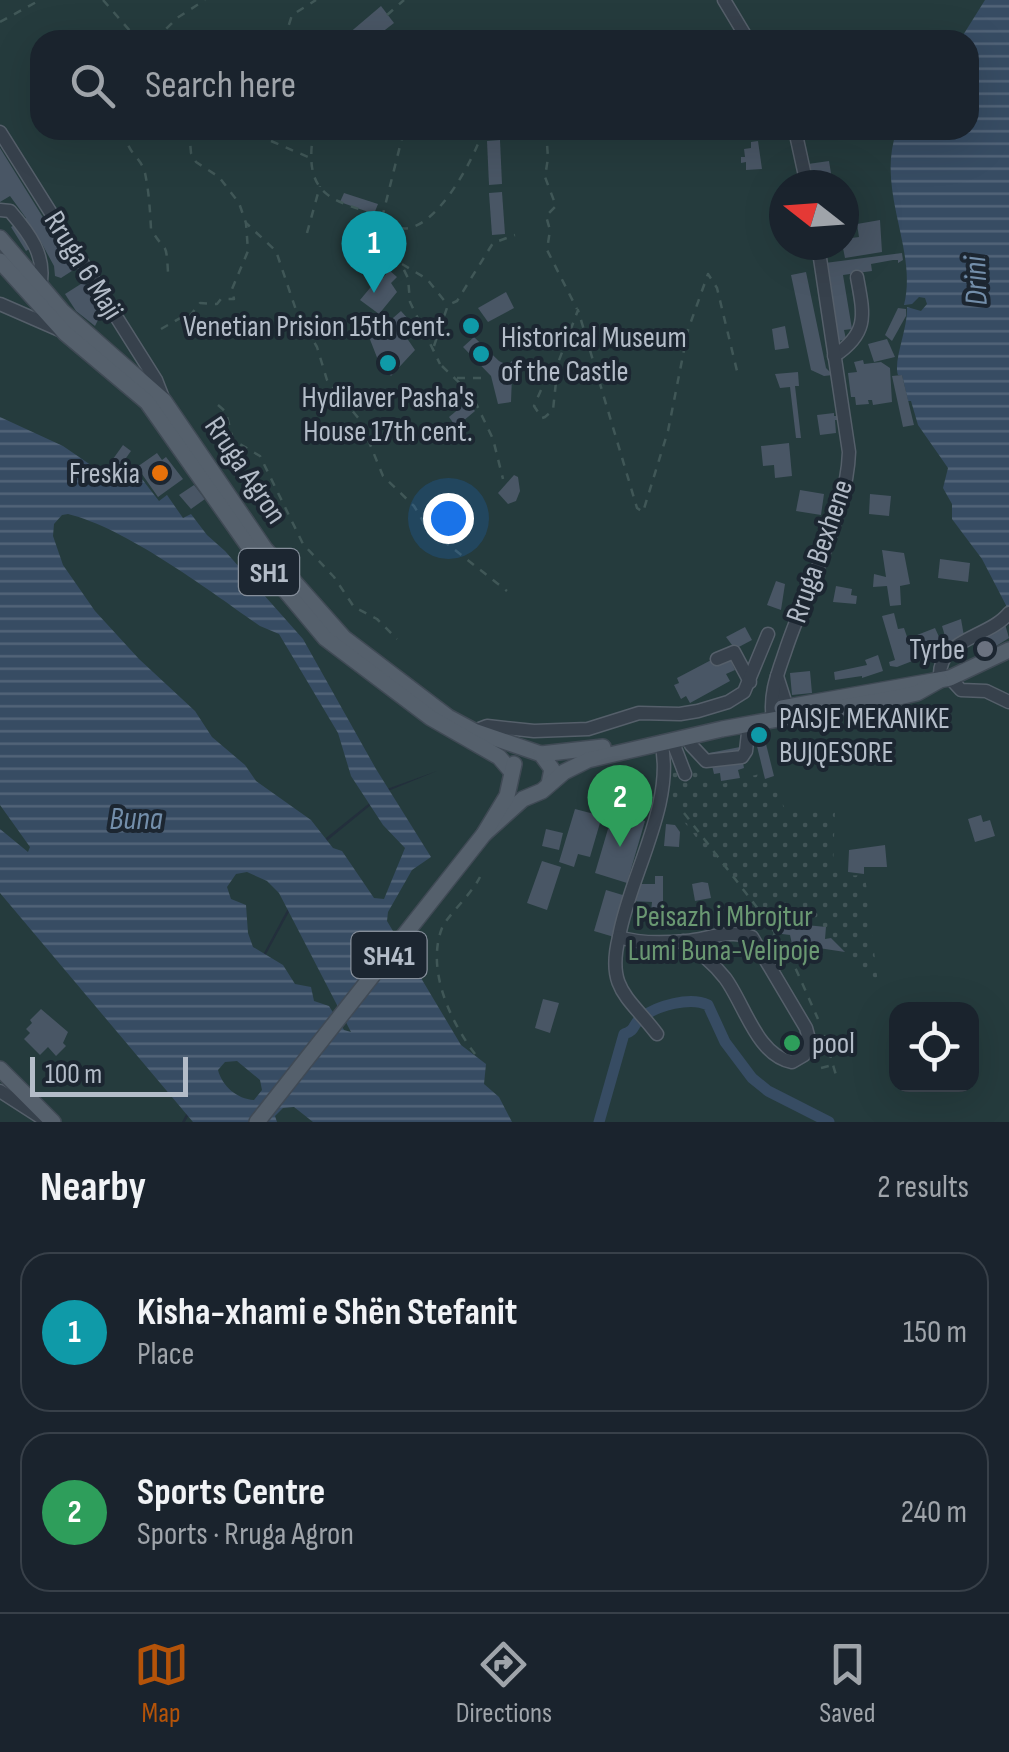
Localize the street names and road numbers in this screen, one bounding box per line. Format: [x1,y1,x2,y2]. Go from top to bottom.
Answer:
street label: Rruga 6 Maji [36,205,131,326]
street label: Rruga Agron [196,410,294,531]
street label: Rruga Bexhene [779,475,861,628]
road number: SH1 [239,549,299,595]
road number: SH41 [352,932,426,978]

